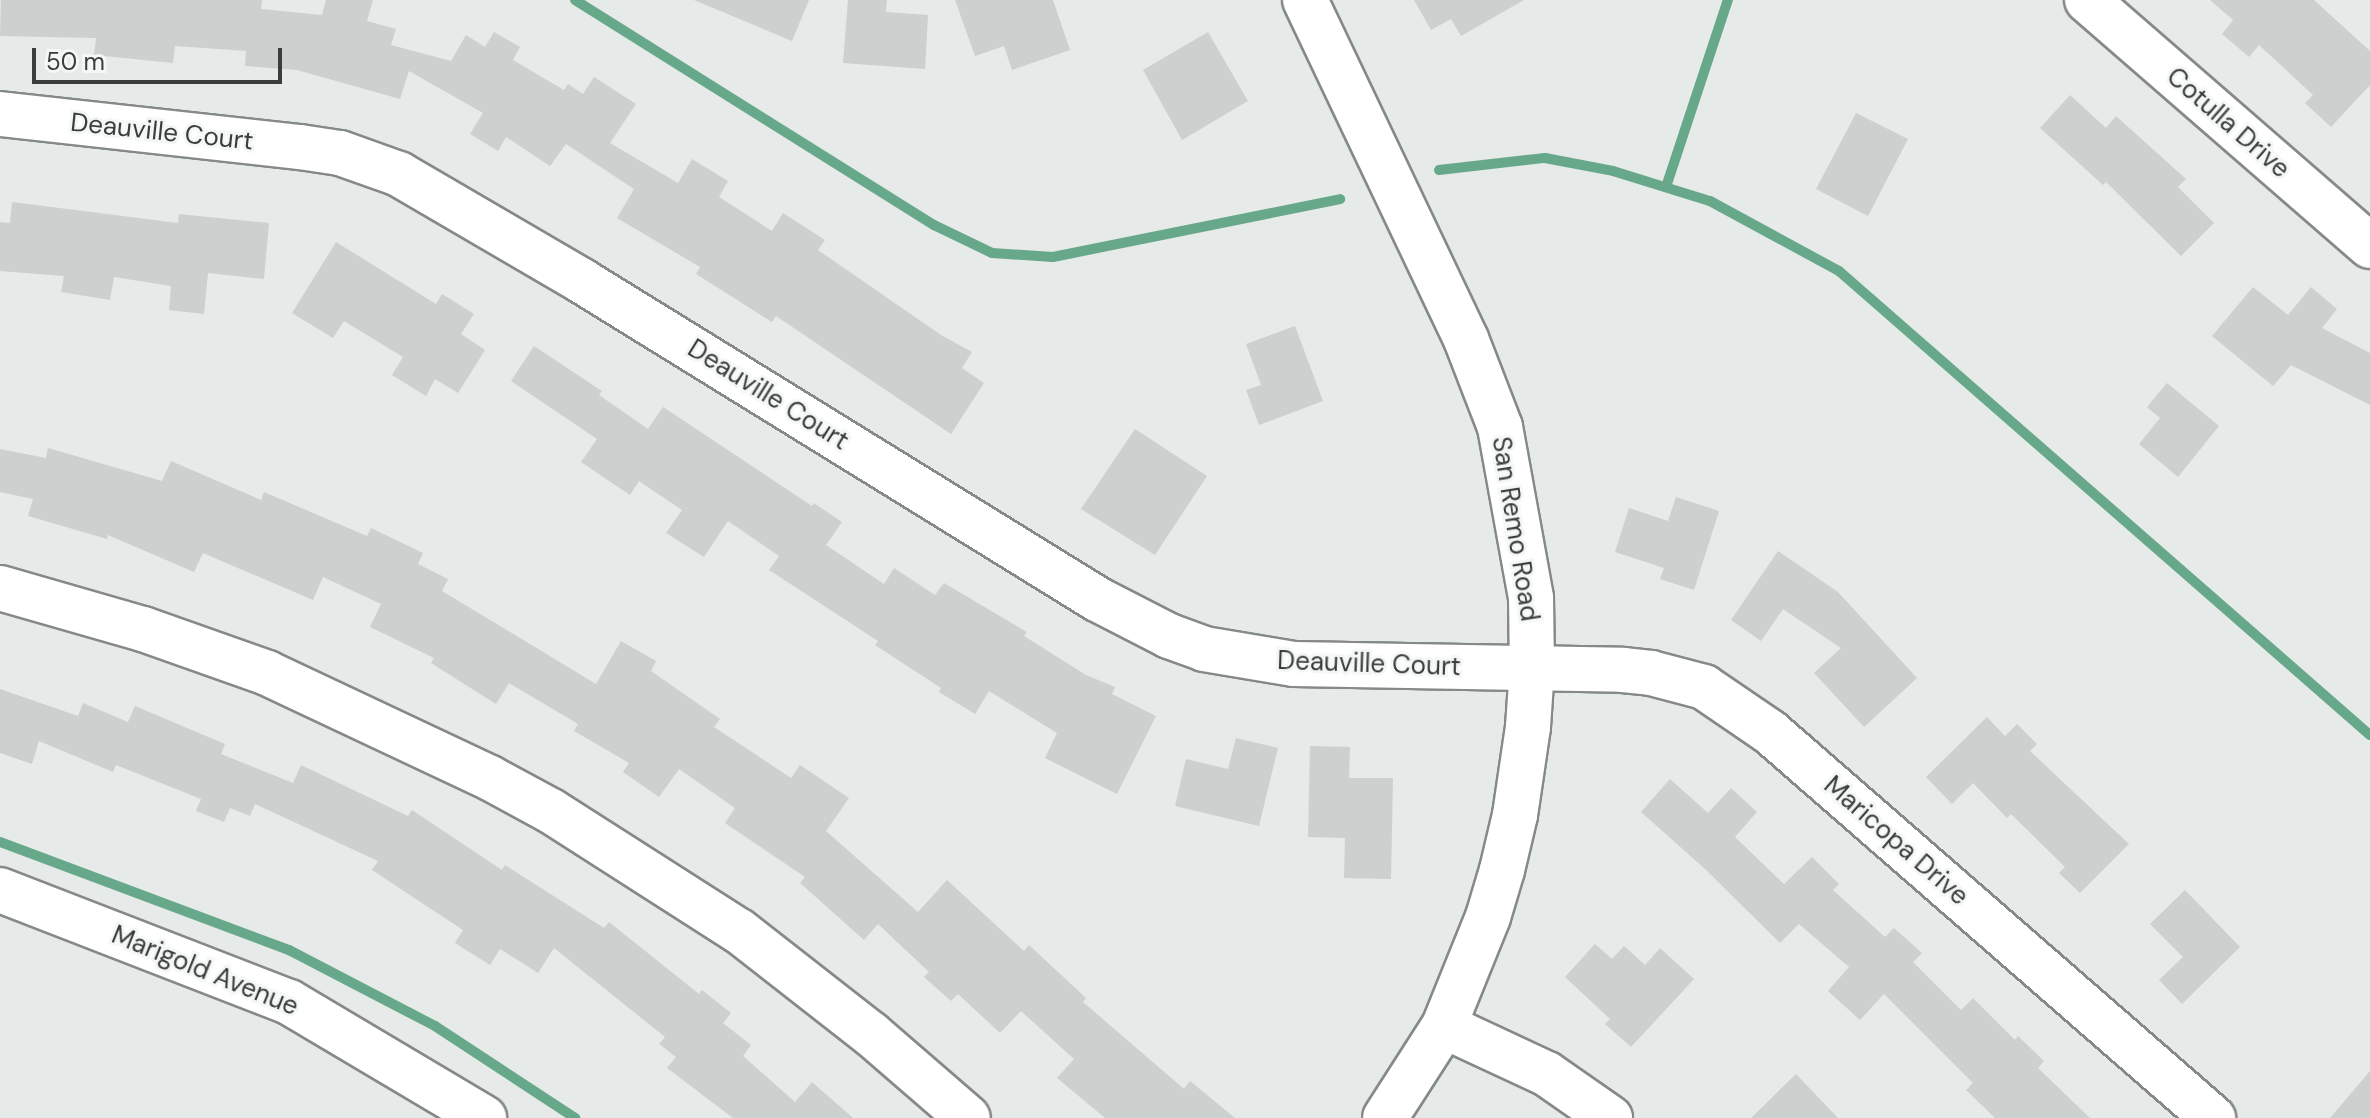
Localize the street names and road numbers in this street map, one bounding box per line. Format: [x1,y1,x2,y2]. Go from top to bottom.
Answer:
street label: Cotulla Drive [2160,61,2296,185]
street label: Deauville Court [69,107,255,157]
street label: Deauville Court [682,333,854,457]
street label: San Remo Road [1485,434,1545,624]
street label: Deauville Court [1277,645,1461,683]
street label: Maricopa Drive [1817,770,1975,912]
street label: Marigold Avenue [107,919,303,1023]

